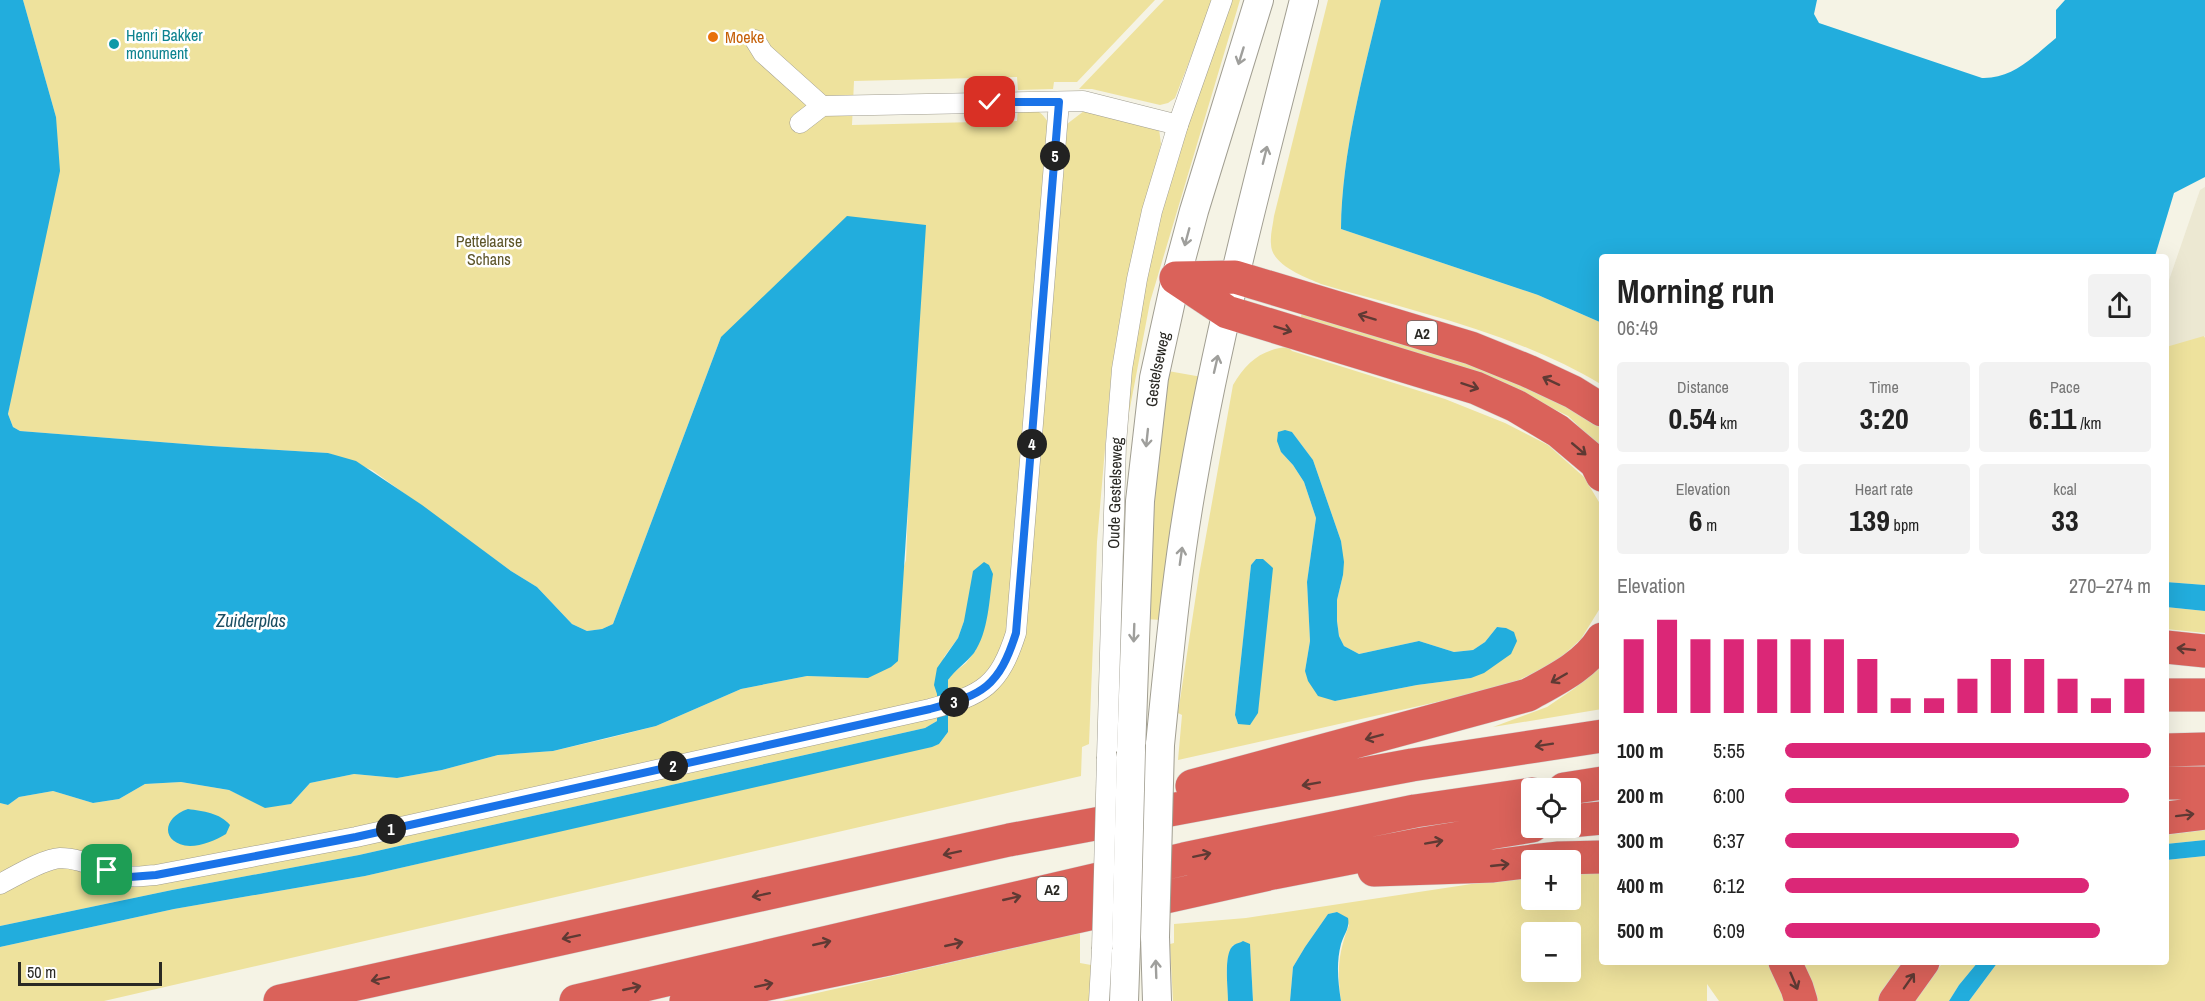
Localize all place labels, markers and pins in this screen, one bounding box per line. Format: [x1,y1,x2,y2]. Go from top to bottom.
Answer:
place label: Henri Bakker monument [126,24,203,64]
place label: Moeke [725,26,764,48]
marker: Moeke [706,30,720,44]
marker: Henri Bakker monument [107,37,121,51]
pin [964,76,1015,127]
pin: 5 [1040,141,1070,171]
pin: 4 [1017,429,1047,459]
pin: 3 [939,687,969,717]
pin: 2 [658,751,688,781]
pin: 1 [376,814,406,844]
pin [81,844,132,895]

